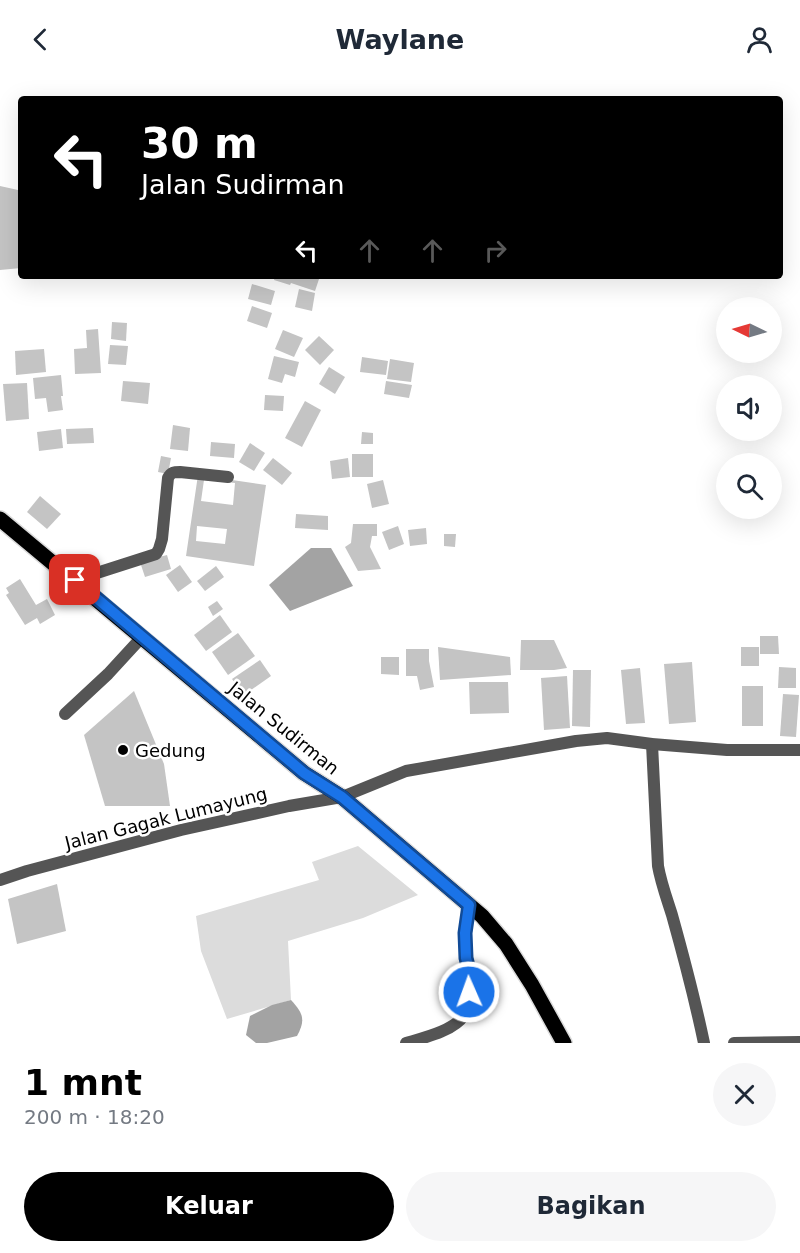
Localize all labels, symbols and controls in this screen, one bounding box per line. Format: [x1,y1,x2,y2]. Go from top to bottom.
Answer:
icon: back [24,23,57,56]
icon: person [743,23,776,56]
text: Waylane [336,24,464,55]
text: 30 m [141,119,258,168]
icon: left [42,120,120,198]
text: Jalan Sudirman [141,169,345,200]
icon: left [290,234,323,267]
icon: ahead [353,234,386,267]
icon: ahead [416,234,449,267]
icon: right [479,234,512,267]
north arrow [716,297,782,363]
map controls [716,297,782,519]
button: sound [716,375,782,441]
button: search [716,453,782,519]
pin [49,554,100,605]
icon: arrive [58,563,91,596]
street label: Jalan Sudirman [224,676,343,779]
place label: Gedung [135,740,206,761]
marker: Gedung [116,743,130,757]
street label: Jalan Gagak Lumayung [62,783,269,854]
position arrow [437,960,501,1024]
text: 1 mnt [24,1062,142,1103]
button: close [713,1063,776,1126]
text: 200 m · 18:20 [24,1105,165,1129]
button: Keluar [24,1172,394,1241]
button: Bagikan [406,1172,776,1241]

